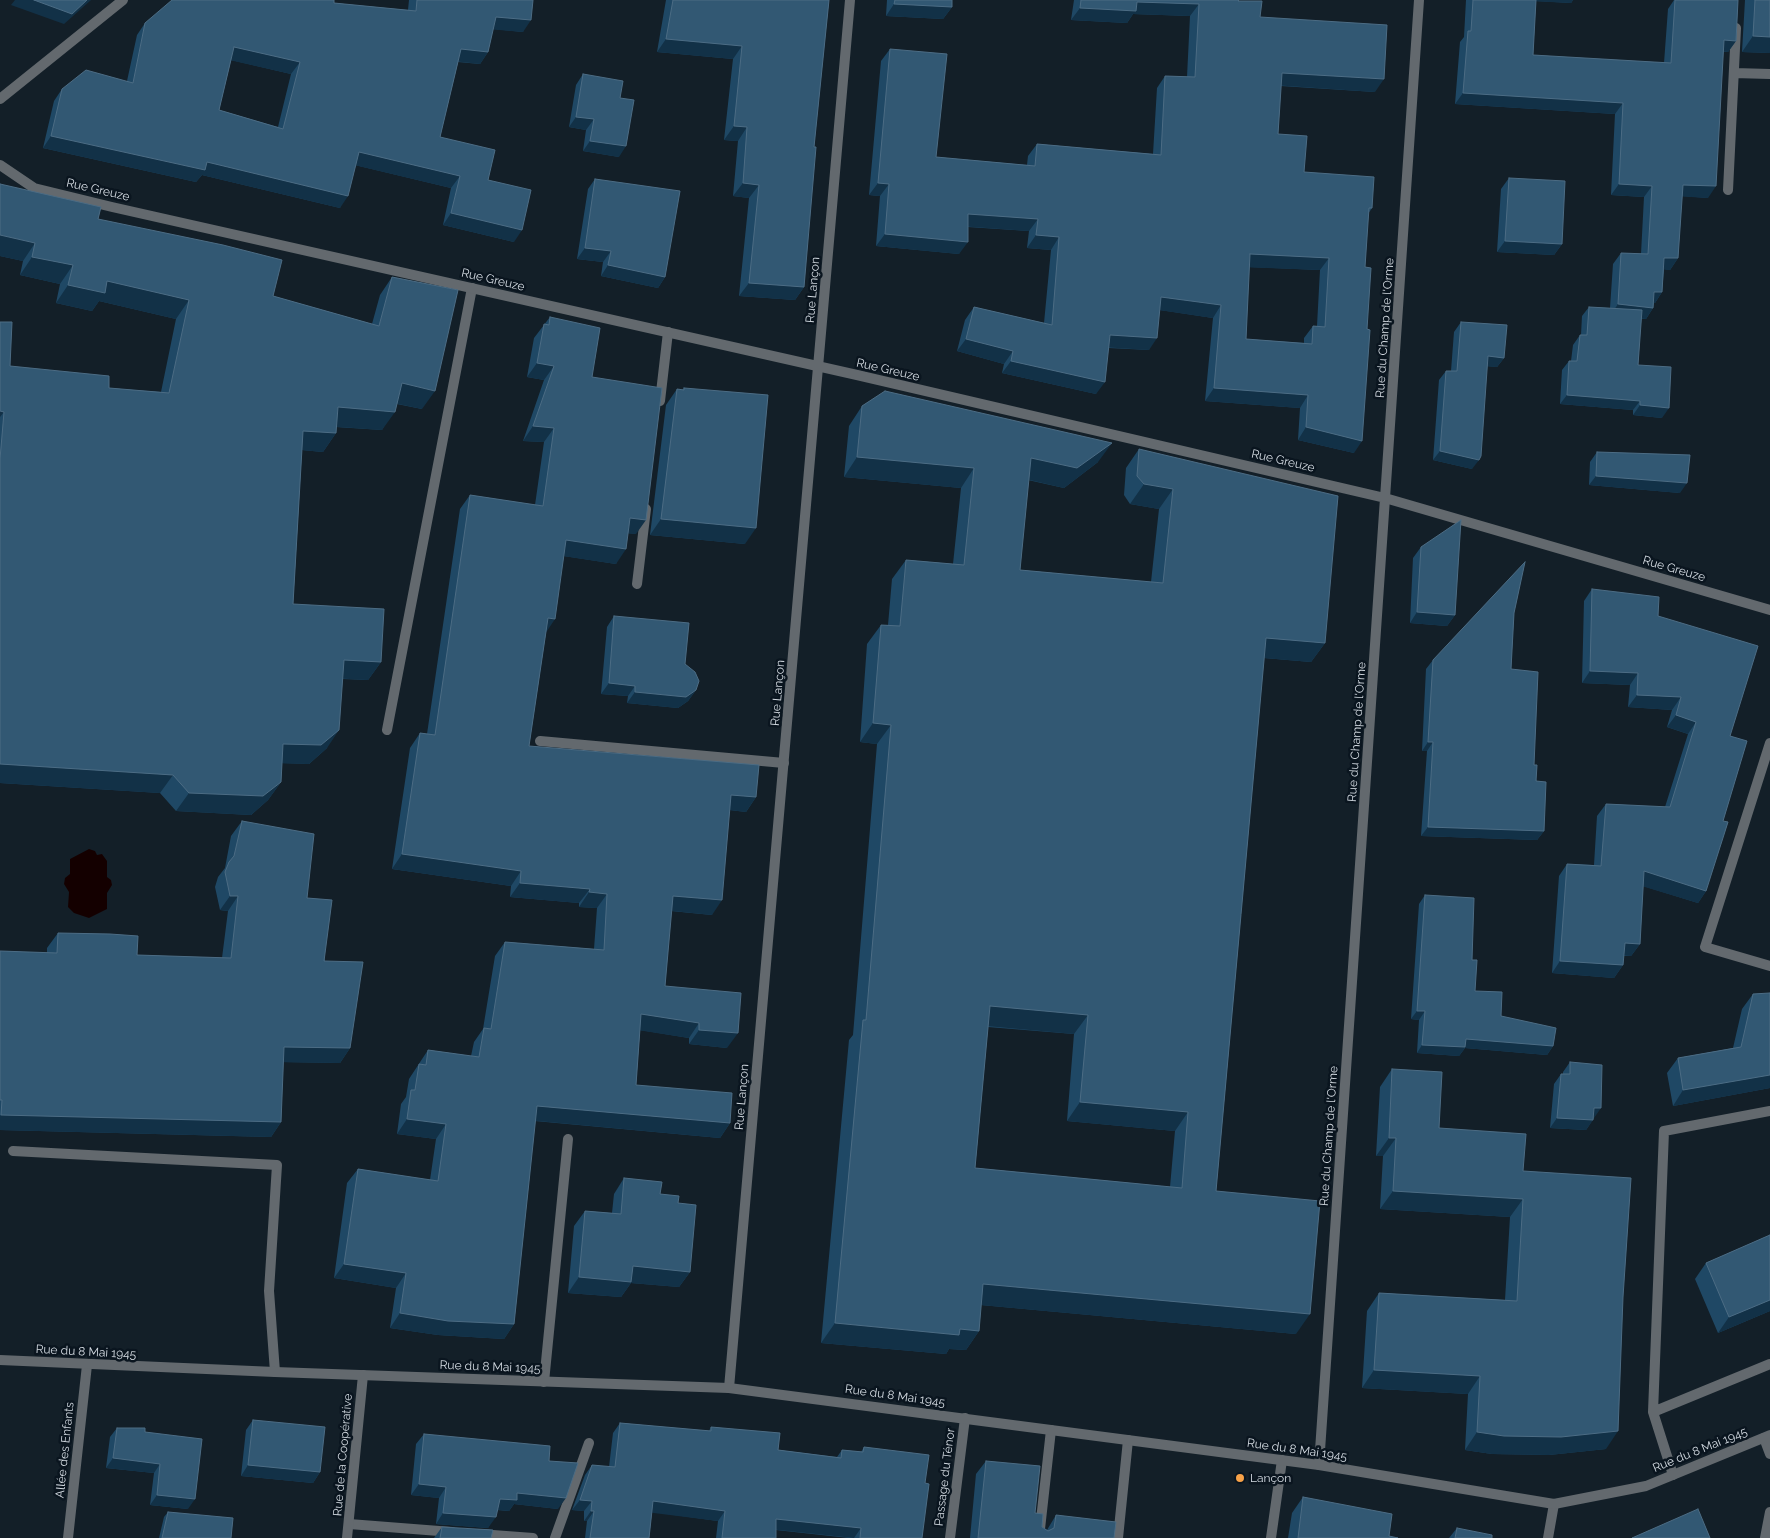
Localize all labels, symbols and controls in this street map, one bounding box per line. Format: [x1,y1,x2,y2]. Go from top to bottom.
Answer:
street label: Rue Greuze [65,176,131,204]
street label: Rue Lançon [803,256,823,324]
street label: Rue du Champ de l'Orme [1373,258,1397,398]
street label: Rue Greuze [460,266,526,294]
street label: Rue Greuze [855,356,921,384]
street label: Rue Greuze [1250,447,1316,475]
street label: Rue Greuze [1641,553,1707,585]
street label: Rue Lançon [768,659,788,727]
street label: Rue du Champ de l'Orme [1345,662,1369,802]
street label: Rue Lançon [732,1063,752,1131]
street label: Rue du Champ de l'Orme [1317,1066,1341,1206]
street label: Rue du 8 Mai 1945 [35,1342,137,1362]
street label: Rue du 8 Mai 1945 [439,1358,541,1376]
street label: Rue du 8 Mai 1945 [844,1382,946,1410]
street label: Rue de la Coopérative [330,1393,356,1517]
street label: Allée des Enfants [53,1401,77,1499]
street label: Rue du 8 Mai 1945 [1651,1424,1749,1476]
street label: Passage du Ténor [932,1427,958,1527]
street label: Rue du 8 Mai 1945 [1246,1436,1348,1464]
place label: Lançon [1250,1471,1291,1485]
marker: Lançon [1234,1472,1246,1484]

